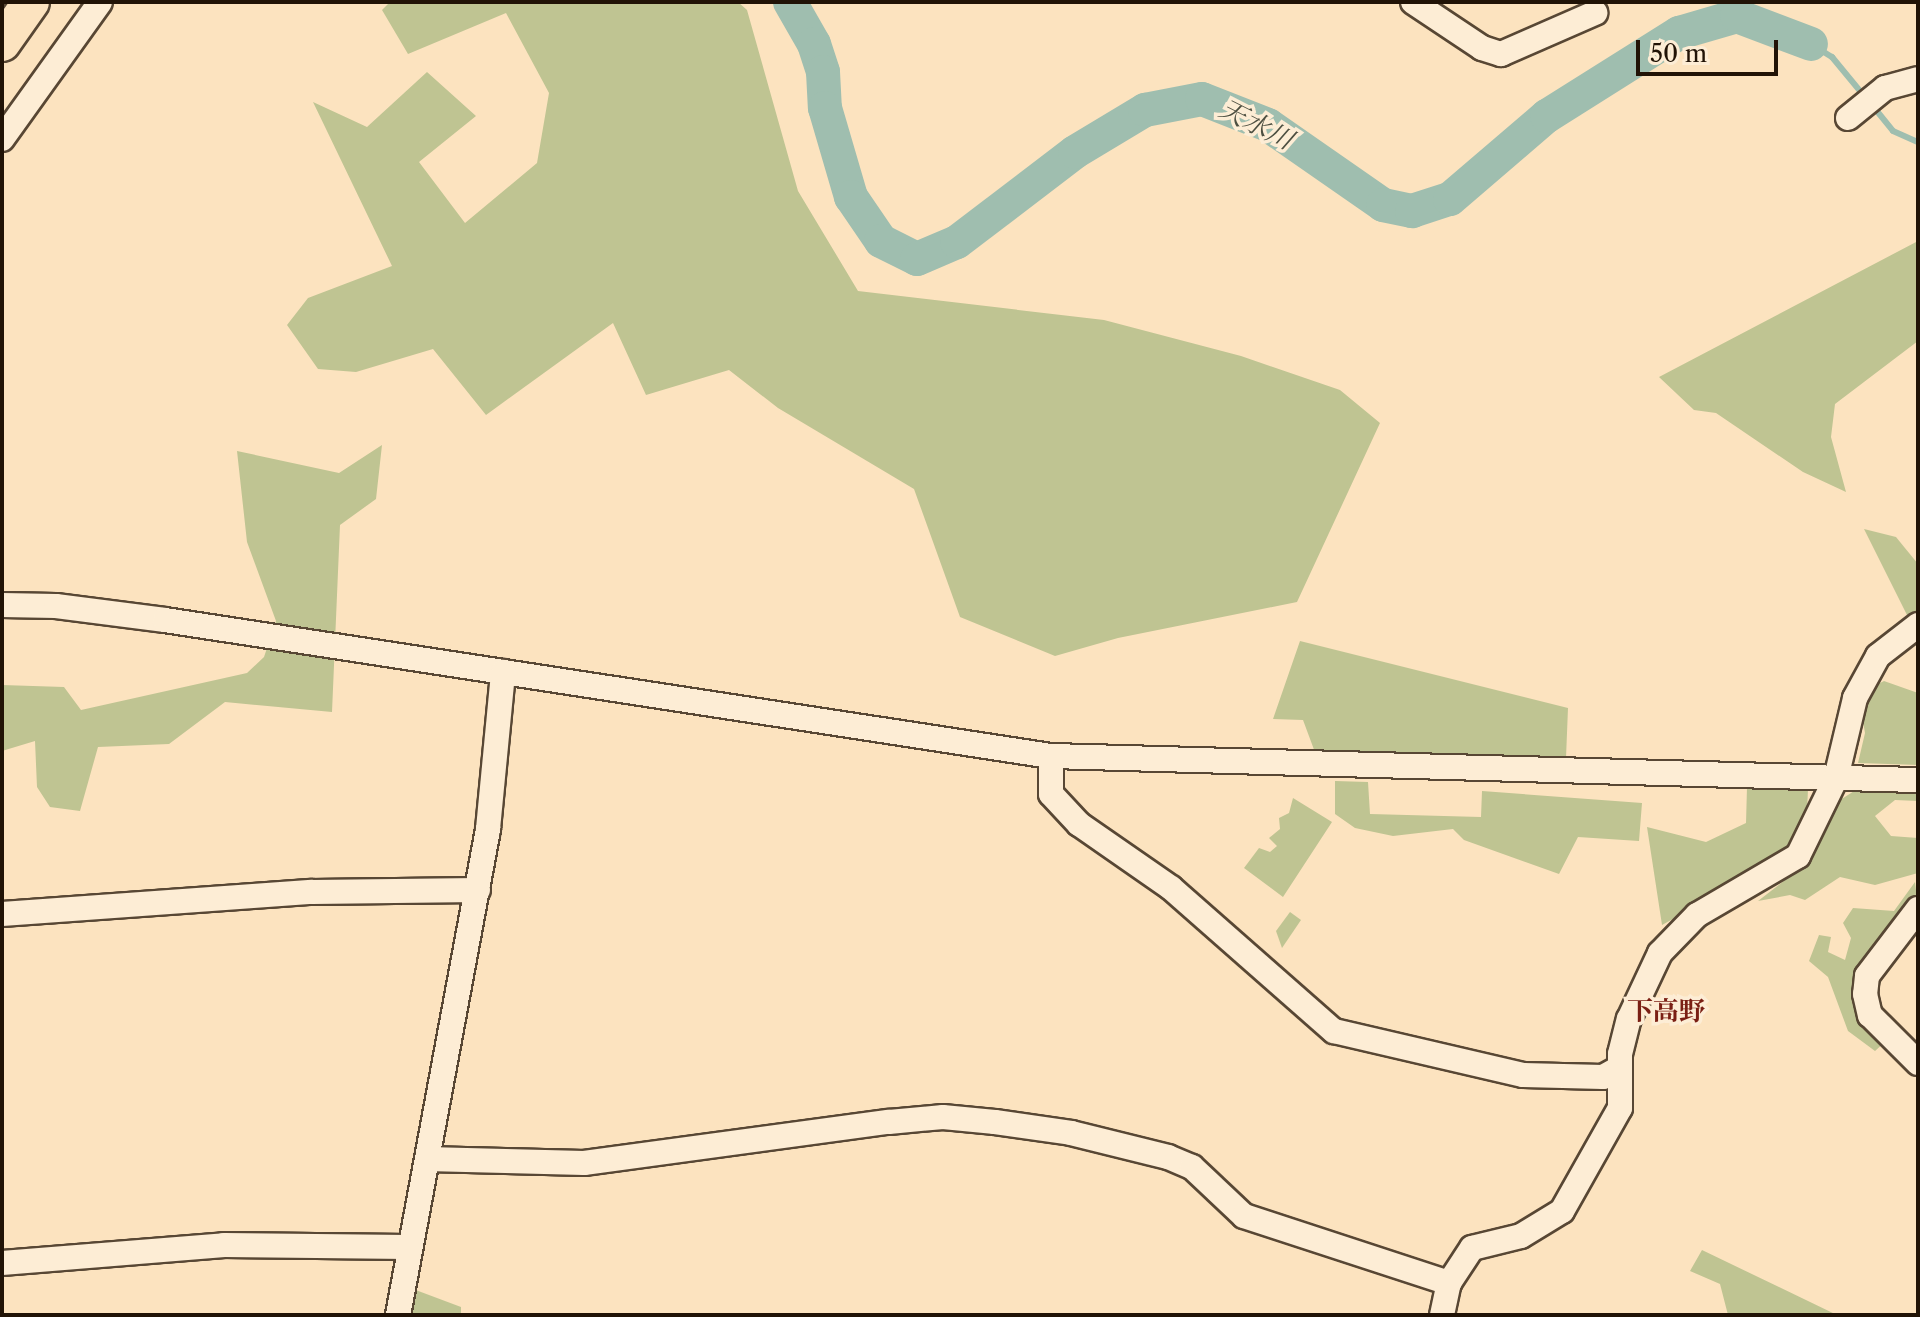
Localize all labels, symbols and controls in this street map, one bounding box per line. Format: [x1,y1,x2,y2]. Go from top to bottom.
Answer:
scale bar [1640,24,1782,74]
text: 50 m [1650,39,1707,68]
water label: 天水川 [1214,93,1298,157]
district label: 下高野 [1627,996,1705,1028]

